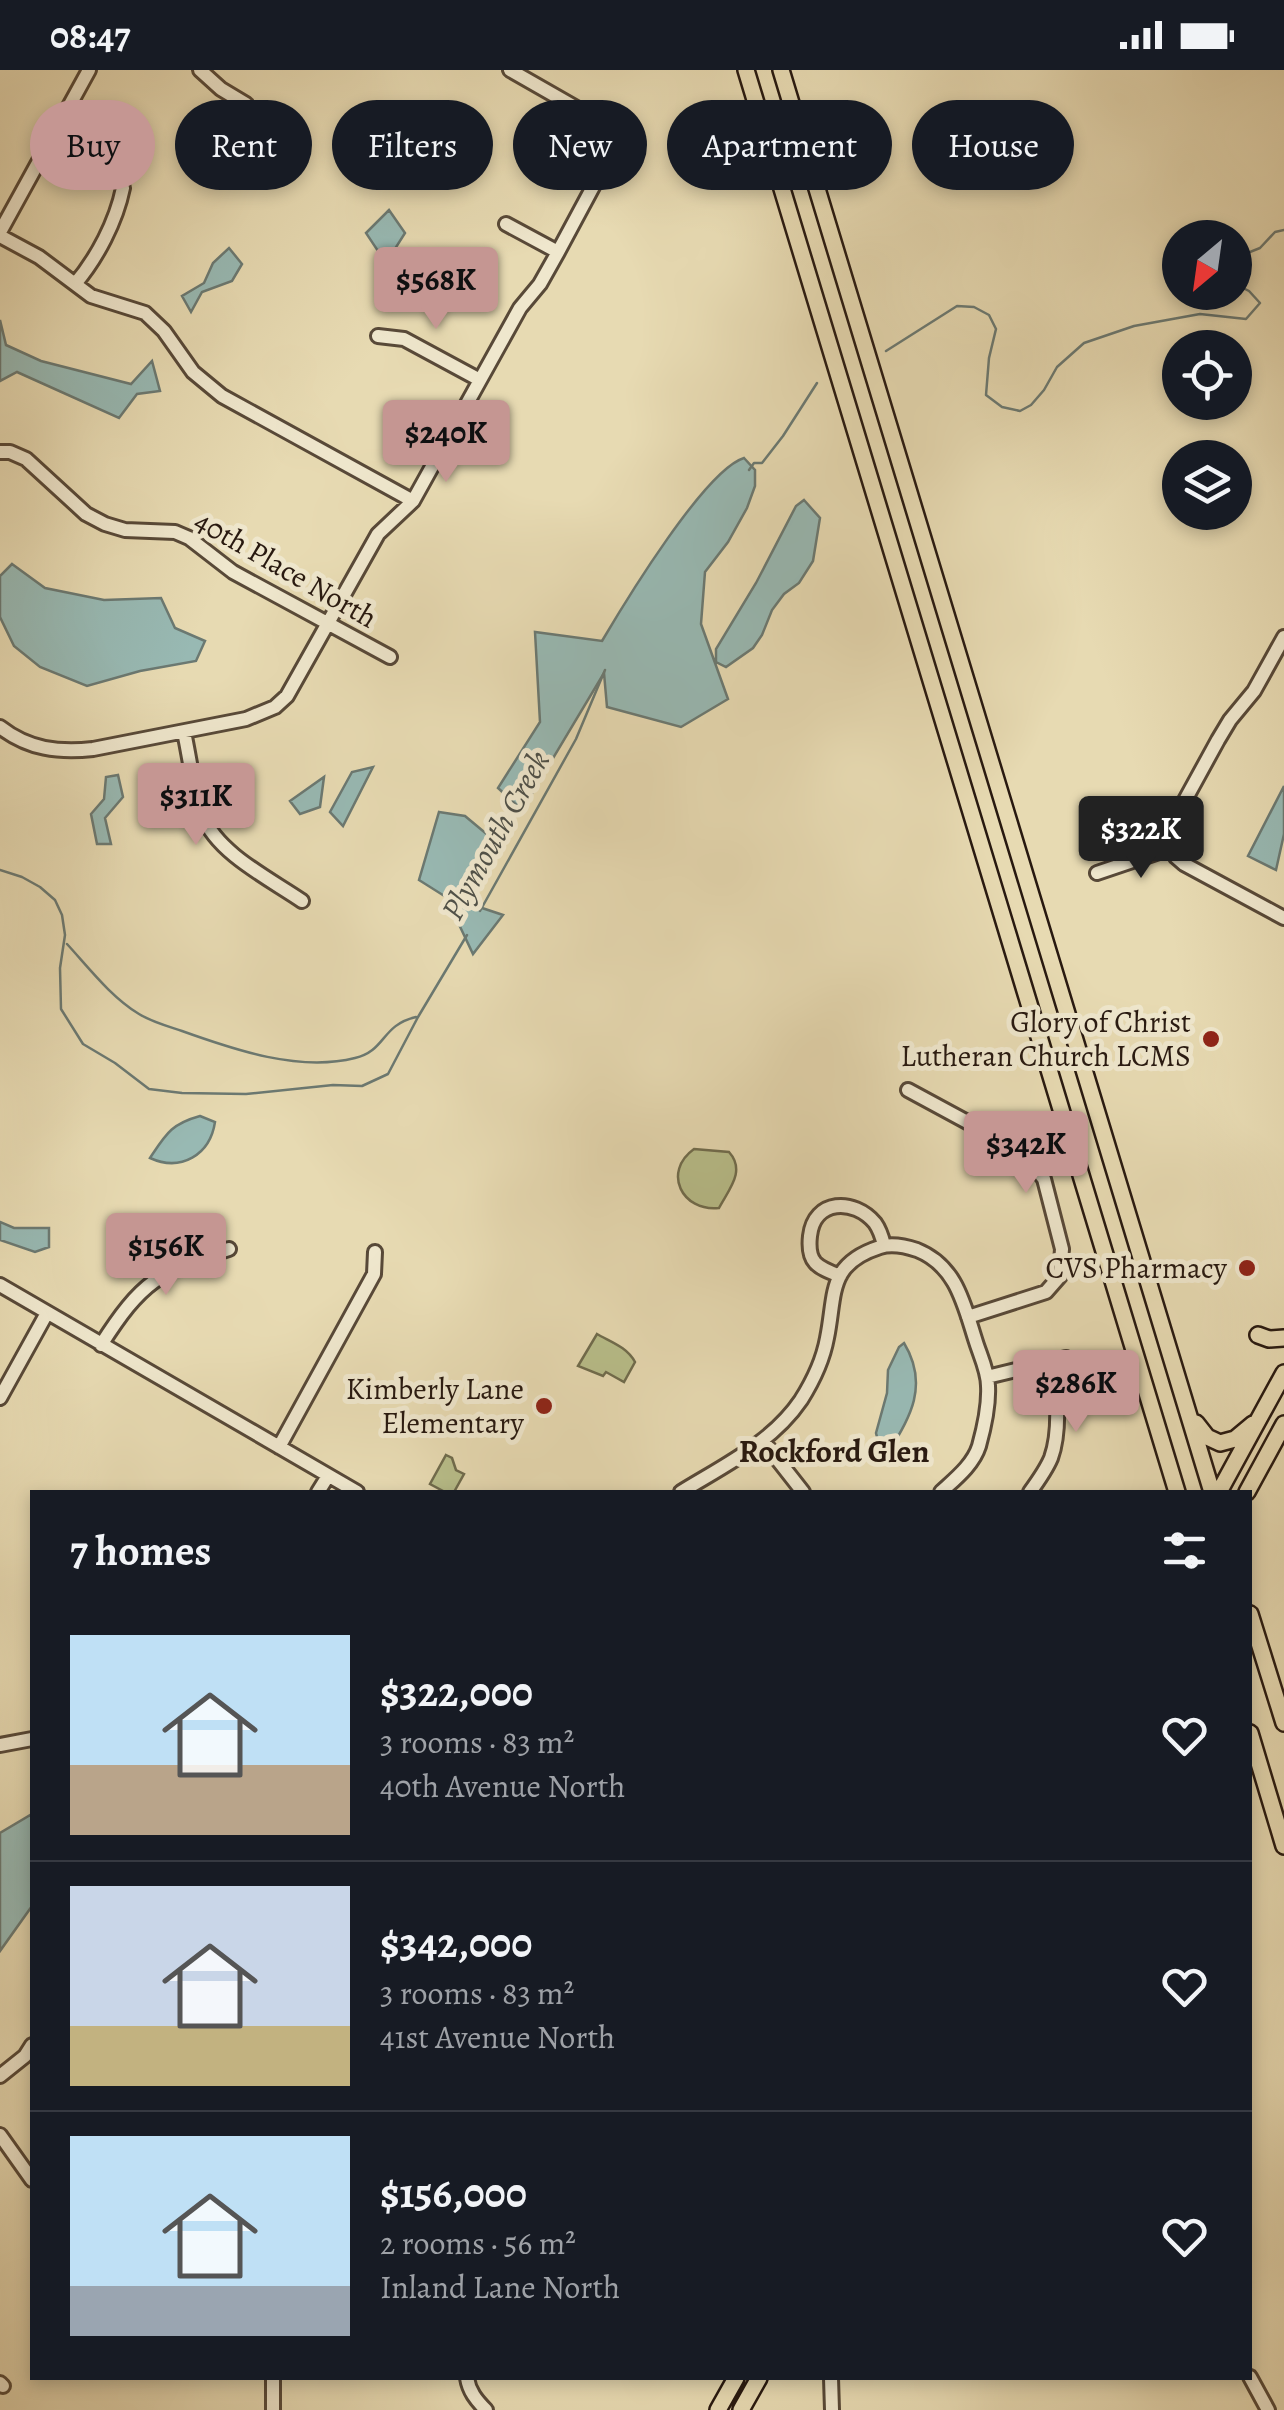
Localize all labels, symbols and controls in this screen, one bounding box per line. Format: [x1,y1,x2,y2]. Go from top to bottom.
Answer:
text: 08:47 [50,9,130,61]
chip: Buy [30,100,155,190]
chip: Rent [175,100,312,190]
chip: Filters [332,100,493,190]
chip: New [513,100,647,190]
chip: Apartment [667,100,892,190]
chip: House [912,100,1074,190]
north arrow [1162,220,1252,310]
map controls [1162,220,1252,530]
pin: $568K [366,247,506,332]
text: $568K [396,257,476,301]
button: locate [1162,330,1252,420]
pin: $240K [376,400,516,485]
text: $240K [405,410,487,454]
button: layers [1162,440,1252,530]
street label: 40th Place North [188,501,384,637]
water label: Plymouth Creek [430,742,560,928]
pin: $311K [126,763,266,848]
text: $311K [160,773,232,817]
pin: $322K [1071,796,1211,881]
text: $322K [1101,806,1181,850]
place label: Glory of Christ Lutheran Church LCMS [900,1002,1191,1076]
marker: Glory of Christ Lutheran Church LCMS [1200,1028,1222,1050]
pin: $342K [956,1111,1096,1196]
text: $342K [986,1121,1066,1165]
pin: $156K [96,1213,236,1298]
text: $156K [128,1223,204,1267]
place label: CVS Pharmacy [1045,1248,1228,1288]
marker: CVS Pharmacy [1236,1257,1258,1279]
pin: $286K [1006,1350,1146,1435]
text: $286K [1035,1360,1117,1404]
place label: Kimberly Lane Elementary [346,1369,525,1443]
marker: Kimberly Lane Elementary [533,1395,555,1417]
district label: Rockford Glen [739,1429,929,1473]
text: 7 homes [70,1522,211,1579]
icon: filters [1157,1523,1212,1578]
text: $322,000 [380,1663,533,1720]
icon: home [150,1675,270,1795]
icon: heart [1157,1708,1212,1763]
text: 3 rooms · 83 m² [380,1720,574,1764]
text: 40th Avenue North [380,1764,625,1808]
text: $342,000 [380,1914,532,1971]
icon: home [150,1926,270,2046]
icon: heart [1157,1959,1212,2014]
text: 3 rooms · 83 m² [380,1971,574,2015]
text: 41st Avenue North [380,2015,615,2059]
text: $156,000 [380,2164,527,2221]
icon: home [150,2176,270,2296]
icon: heart [1157,2209,1212,2264]
text: 2 rooms · 56 m² [380,2221,576,2265]
text: Inland Lane North [380,2265,620,2309]

